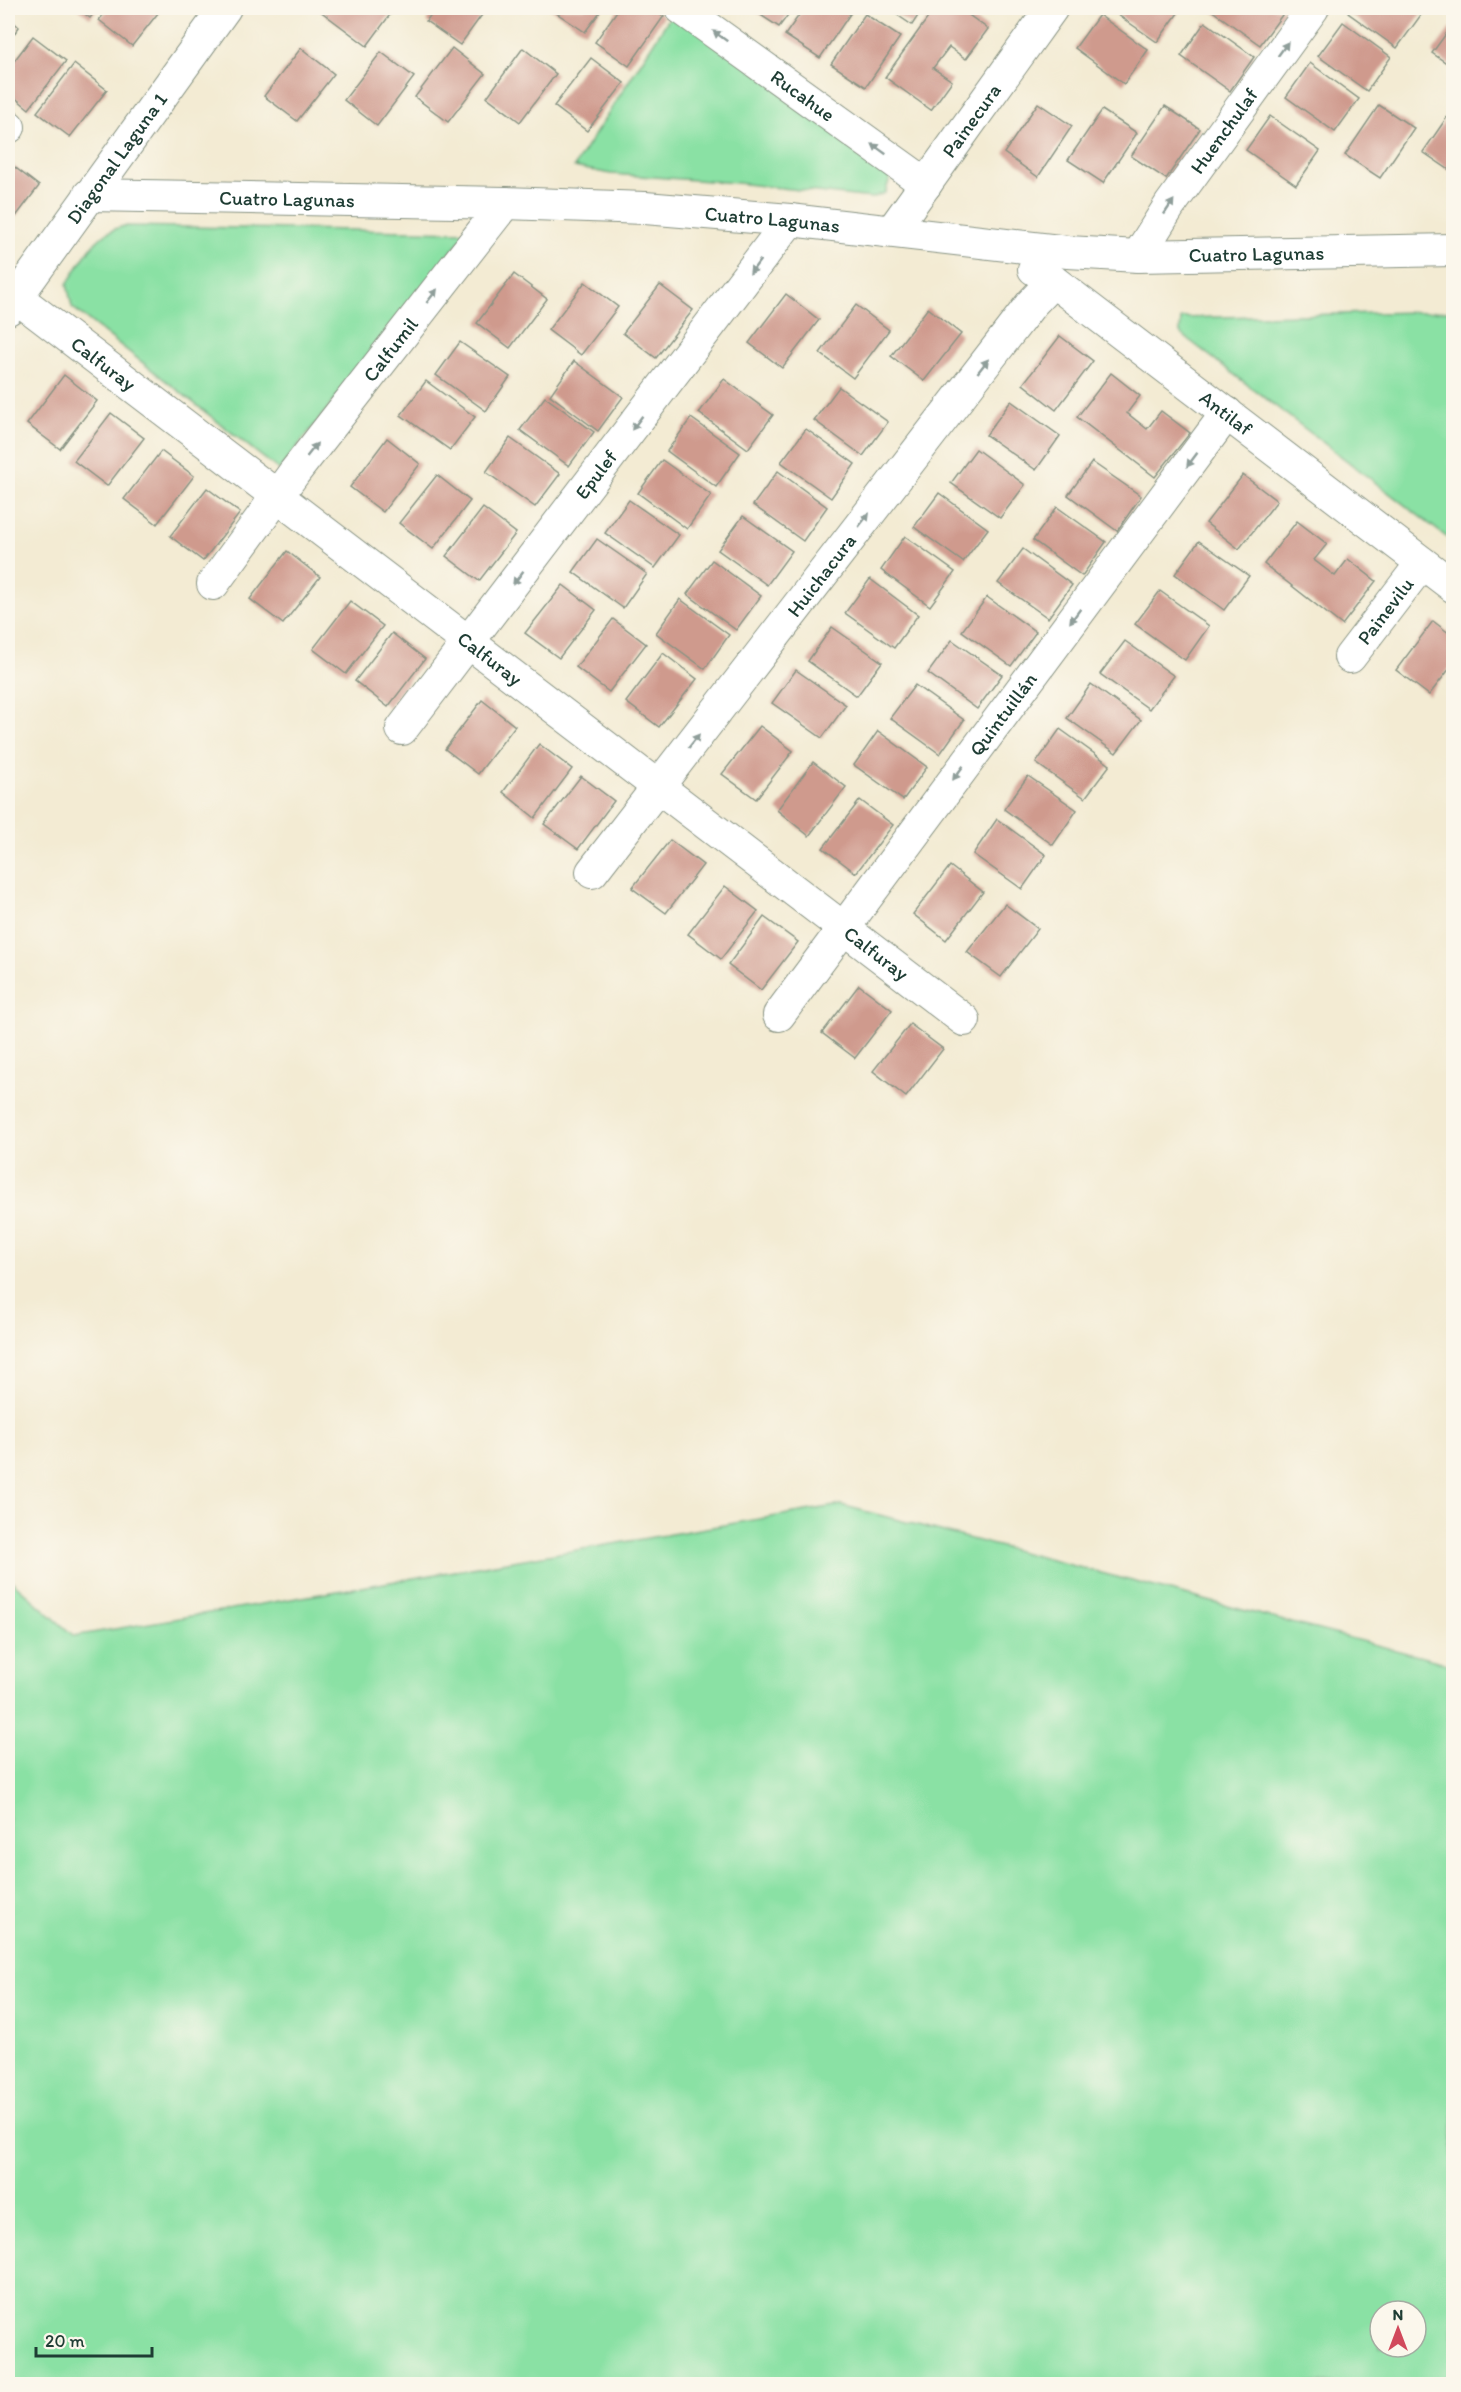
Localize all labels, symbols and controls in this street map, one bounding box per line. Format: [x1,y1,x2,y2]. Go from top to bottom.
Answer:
one-way arrow [713,30,728,42]
one-way arrow [1277,41,1289,57]
street label: Rucahue [766,64,840,127]
street label: Painecura [937,79,1006,162]
street label: Huenchulaf [1185,83,1263,178]
street label: Diagonal Laguna 1 [61,88,172,228]
one-way arrow [871,144,887,155]
street label: Cuatro Lagunas [219,186,355,212]
one-way arrow [1164,199,1175,215]
street label: Cuatro Lagunas [704,201,841,238]
street label: Cuatro Lagunas [1188,240,1325,267]
one-way arrow [749,259,761,275]
one-way arrow [425,288,438,304]
street label: Calfumil [358,312,423,387]
street label: Calfuray [66,331,141,396]
one-way arrow [977,358,989,373]
street label: Antilaf [1195,385,1257,441]
one-way arrow [631,415,643,430]
one-way arrow [306,442,318,457]
street label: Epulef [570,445,623,504]
one-way arrow [1186,453,1198,468]
one-way arrow [858,512,871,528]
street label: Huichacura [782,529,861,622]
one-way arrow [513,570,525,585]
street label: Painevilu [1352,573,1419,649]
one-way arrow [1069,608,1081,624]
street label: Calfuray [453,626,528,691]
street label: Quintuillán [964,667,1042,761]
one-way arrow [687,733,700,749]
one-way arrow [953,765,965,780]
street label: Calfuray [839,921,914,986]
north arrow [1368,2299,1428,2359]
text: N [1393,2305,1403,2324]
scale bar [36,2320,152,2358]
text: 20 m [45,2330,85,2352]

